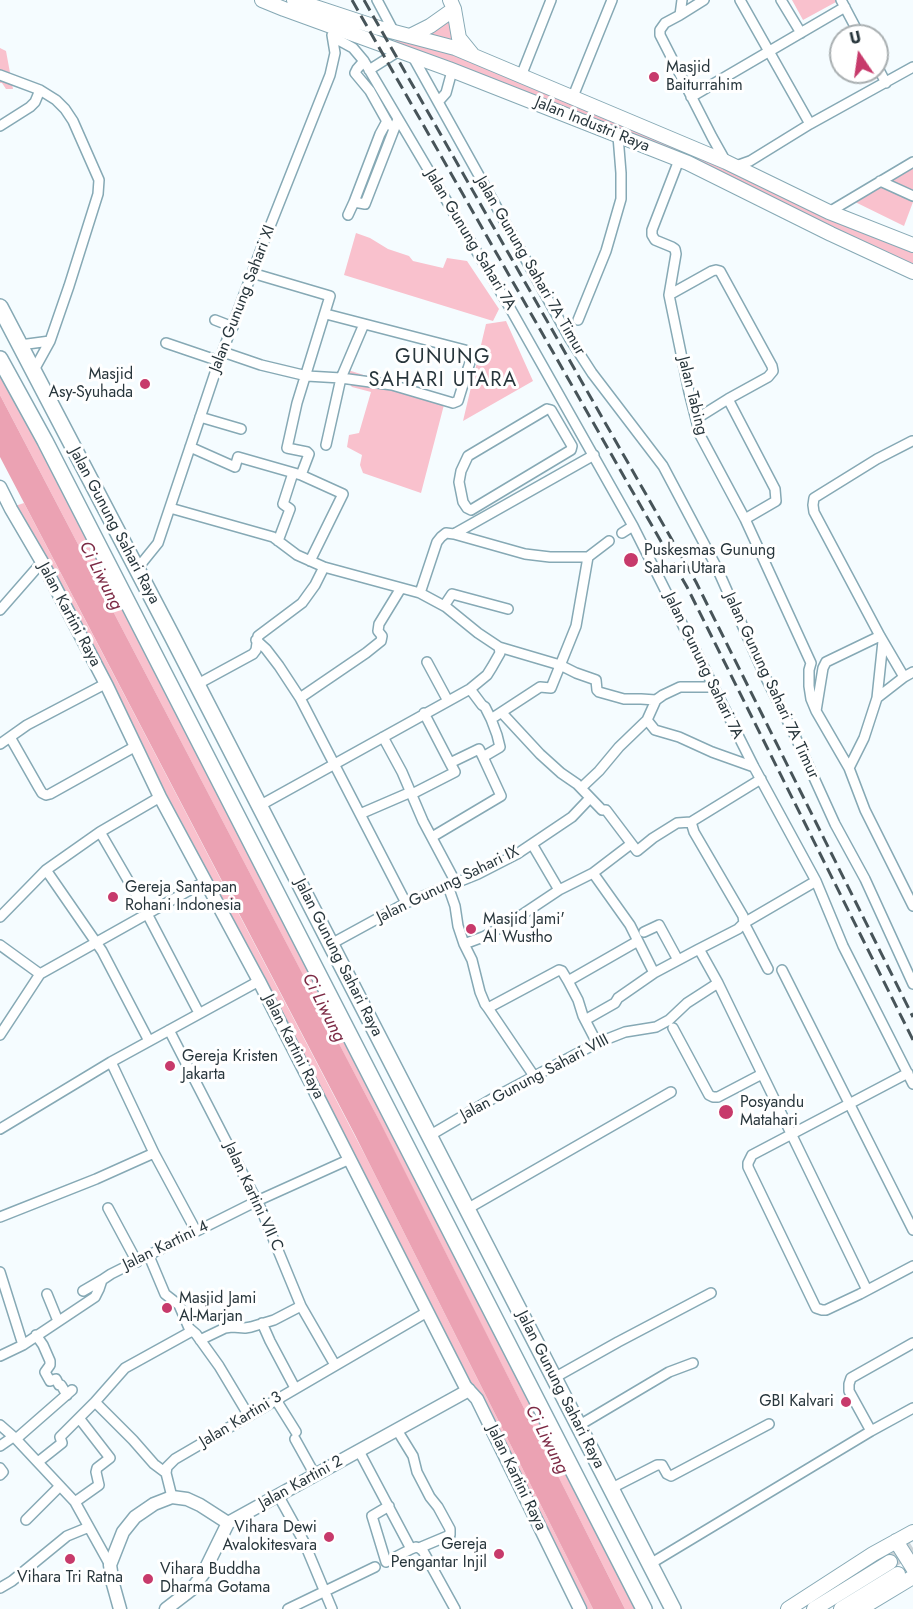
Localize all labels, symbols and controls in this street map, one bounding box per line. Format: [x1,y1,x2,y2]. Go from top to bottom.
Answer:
north arrow [829,24,889,84]
text: U [847,25,863,50]
place label: Masjid Baiturrahim [666,58,743,96]
marker: Masjid Baiturrahim [647,70,661,84]
street label: Jalan Industri Raya [532,93,652,157]
street label: Jalan Gunung Sahari 7A [420,166,520,314]
street label: Jalan Gunung Sahari 7A Timur [471,173,589,359]
street label: Jalan Gunung Sahari XI [206,223,280,375]
district label: GUNUNG SAHARI UTARA [368,346,518,393]
street label: Jalan Tabing [673,355,711,437]
place label: Masjid Asy-Syuhada [49,365,133,403]
marker: Masjid Asy-Syuhada [138,377,152,391]
street label: Jalan Gunung Sahari Raya [65,445,163,607]
water label: Ci Liwung [73,538,127,614]
place label: Puskesmas Gunung Sahari Utara [644,541,775,579]
marker: Puskesmas Gunung Sahari Utara [622,551,640,569]
street label: Jalan Kartini Raya [34,560,104,670]
street label: Jalan Gunung Sahari 7A [659,590,747,742]
street label: Jalan Gunung Sahari 7A Timur [719,590,823,782]
street label: Jalan Gunung Sahari IX [374,842,522,928]
street label: Jalan Gunung Sahari Raya [290,876,386,1040]
place label: Gereja Santapan Rohani Indonesia [125,878,241,916]
marker: Gereja Santapan Rohani Indonesia [106,890,120,904]
place label: Masjid Jami' Al Wustho [483,910,565,948]
marker: Masjid Jami' Al Wustho [464,922,478,936]
water label: Ci Liwung [296,970,350,1046]
street label: Jalan Kartini Raya [258,991,328,1103]
street label: Jalan Gunung Sahari VIII [457,1031,613,1125]
place label: Gereja Kristen Jakarta [182,1047,278,1085]
marker: Gereja Kristen Jakarta [163,1059,177,1073]
place label: Posyandu Matahari [740,1093,804,1131]
marker: Posyandu Matahari [717,1103,735,1121]
street label: Jalan Kartini VII C [219,1140,287,1254]
street label: Jalan Kartini 4 [120,1217,212,1275]
place label: Masjid Jami Al-Marjan [179,1289,256,1327]
marker: Masjid Jami Al-Marjan [160,1301,174,1315]
street label: Jalan Gunung Sahari Raya [512,1308,608,1472]
street label: Jalan Kartini 3 [196,1388,286,1452]
place label: GBI Kalvari [759,1392,834,1412]
marker: GBI Kalvari [839,1395,853,1409]
water label: Ci Liwung [519,1402,573,1478]
street label: Jalan Kartini Raya [482,1422,550,1534]
street label: Jalan Kartini 2 [256,1452,346,1514]
place label: Vihara Dewi Avalokitesvara [223,1518,317,1556]
marker: Vihara Dewi Avalokitesvara [322,1530,336,1544]
place label: Gereja Pengantar Injil [391,1535,487,1573]
marker: Gereja Pengantar Injil [492,1547,506,1561]
marker: Vihara Tri Ratna [63,1552,77,1566]
place label: Vihara Buddha Dharma Gotama [160,1560,270,1598]
place label: Vihara Tri Ratna [17,1568,123,1588]
marker: Vihara Buddha Dharma Gotama [141,1572,155,1586]

